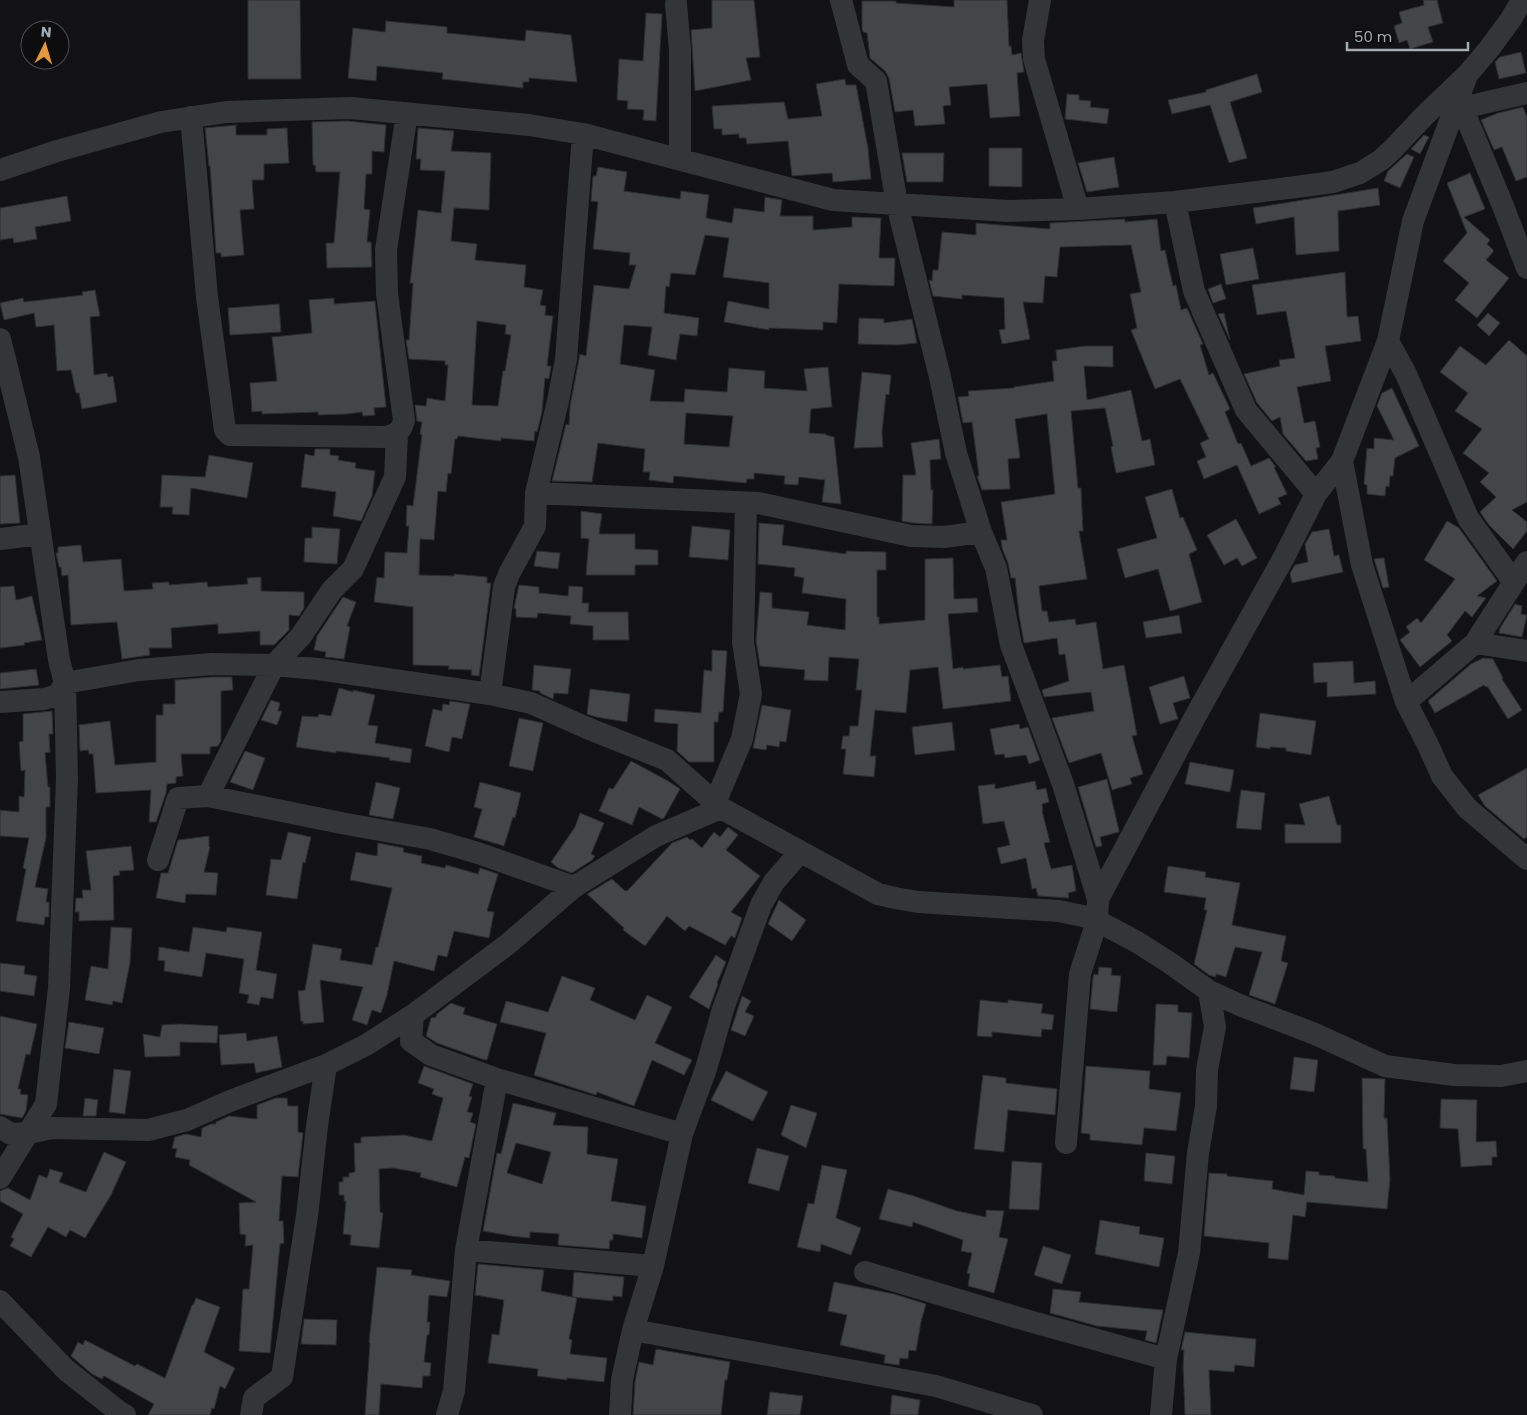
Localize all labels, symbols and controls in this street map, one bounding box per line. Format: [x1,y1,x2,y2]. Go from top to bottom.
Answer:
north arrow [20,20,70,70]
scale bar [1347,20,1468,52]
text: N [40,22,52,42]
text: 50 m [1354,26,1392,47]

